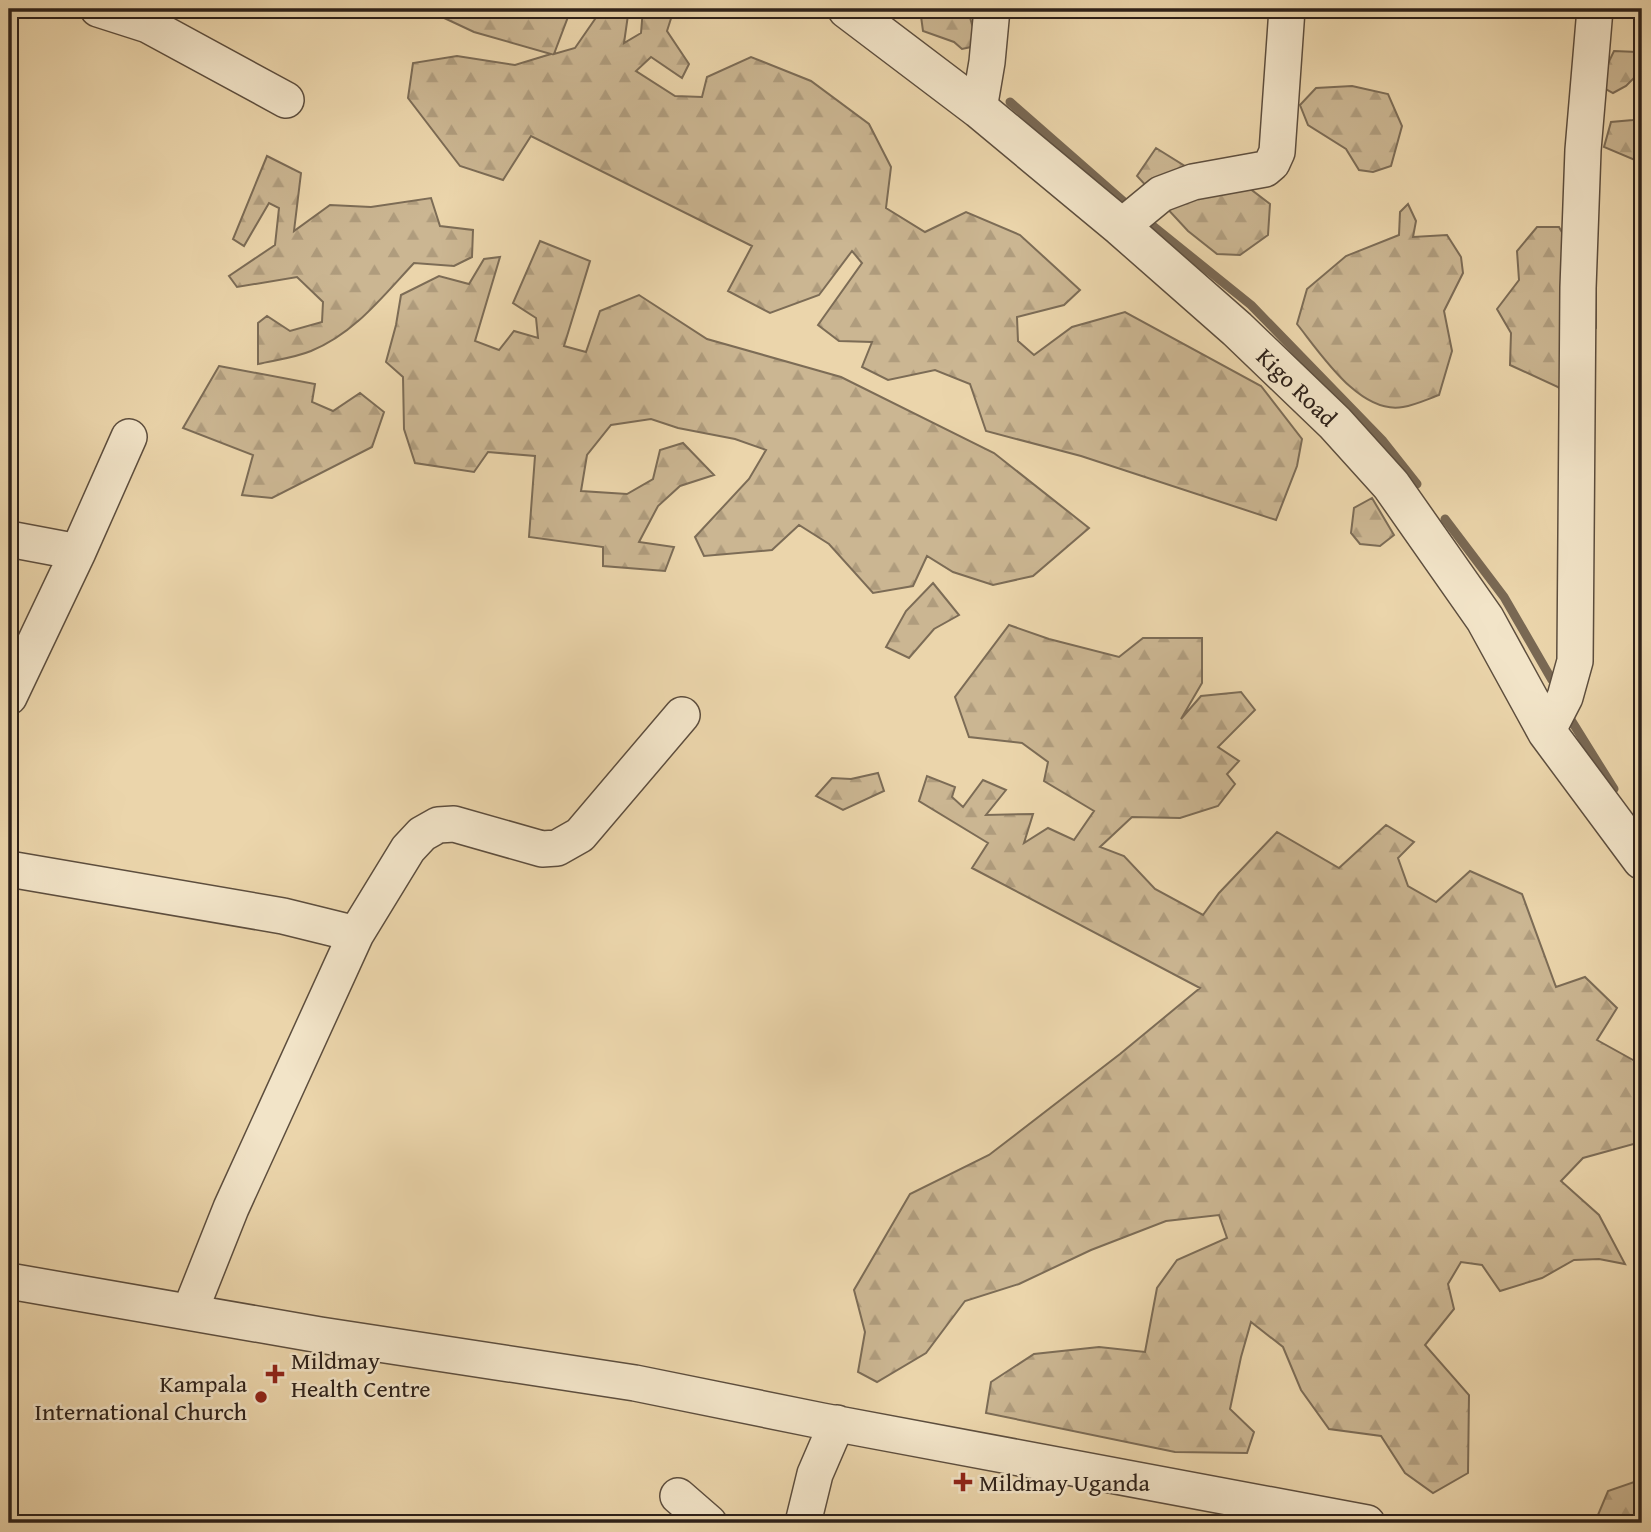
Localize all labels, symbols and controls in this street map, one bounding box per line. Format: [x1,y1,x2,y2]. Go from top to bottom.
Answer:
street label: Kigo Road [1249,339,1345,435]
place label: Mildmay Health Centre [291,1343,431,1406]
marker: Mildmay Health Centre [265,1364,285,1384]
place label: Kampala International Church [35,1366,248,1429]
marker: Kampala International Church [253,1389,269,1405]
place label: Mildmay Uganda [979,1465,1151,1500]
marker: Mildmay Uganda [953,1472,973,1492]

